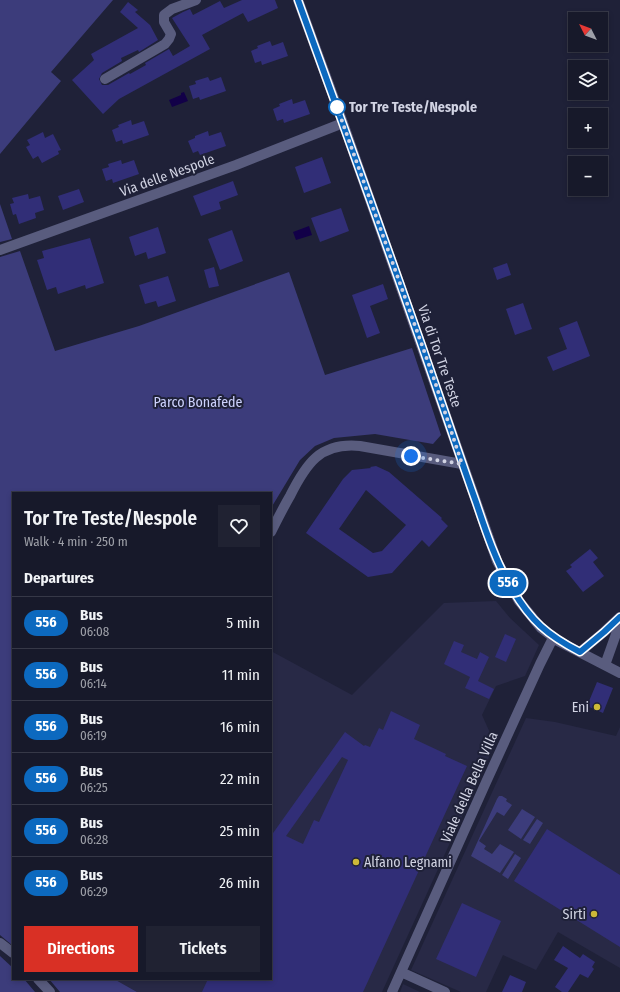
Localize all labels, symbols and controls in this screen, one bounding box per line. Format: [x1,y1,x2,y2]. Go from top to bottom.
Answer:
north arrow [568,12,608,52]
map controls [568,12,608,196]
button: layers [568,60,608,100]
marker: Tor Tre Teste/Nespole [328,98,346,116]
place label: Tor Tre Teste/Nespole [349,99,477,116]
button: + [568,108,608,148]
street label: Via delle Nespole [118,150,217,200]
button: − [568,156,608,196]
street label: Via di Tor Tre Teste [414,303,465,410]
park label: Parco Bonafede [153,394,243,411]
your location [401,446,421,466]
button: heart [218,505,260,547]
text: Tor Tre Teste/Nespole [24,507,197,530]
text: Walk · 4 min · 250 m [24,534,128,549]
text: Departures [24,569,94,587]
line badge: 556 [485,570,531,596]
text: 556 [498,574,519,591]
text: Bus [80,606,103,624]
text: 556 [36,614,57,631]
text: 5 min [226,614,260,632]
text: 06:08 [80,624,109,639]
text: Bus [80,658,103,676]
text: 556 [36,666,57,683]
text: 11 min [222,666,260,684]
text: 06:14 [80,676,107,691]
place label: Eni [572,699,589,716]
marker: Eni [592,702,602,712]
text: Bus [80,710,103,728]
text: 556 [36,718,57,735]
text: 16 min [220,718,260,736]
text: 06:19 [80,728,107,743]
street label: Viale della Bella Villa [437,729,502,845]
text: Bus [80,762,103,780]
text: 556 [36,770,57,787]
text: 22 min [220,770,260,788]
text: 06:25 [80,780,108,795]
text: Bus [80,814,103,832]
text: 556 [36,822,57,839]
text: 25 min [220,822,260,840]
text: 06:28 [80,832,108,847]
place label: Alfano Legnami [364,854,452,871]
marker: Alfano Legnami [351,857,361,867]
text: Bus [80,866,103,884]
text: 556 [36,874,57,891]
text: 26 min [219,874,260,892]
text: 06:29 [80,884,108,899]
place label: Sirti [563,906,586,923]
marker: Sirti [589,909,599,919]
button: Directions [24,926,138,972]
button: Tickets [146,926,260,972]

